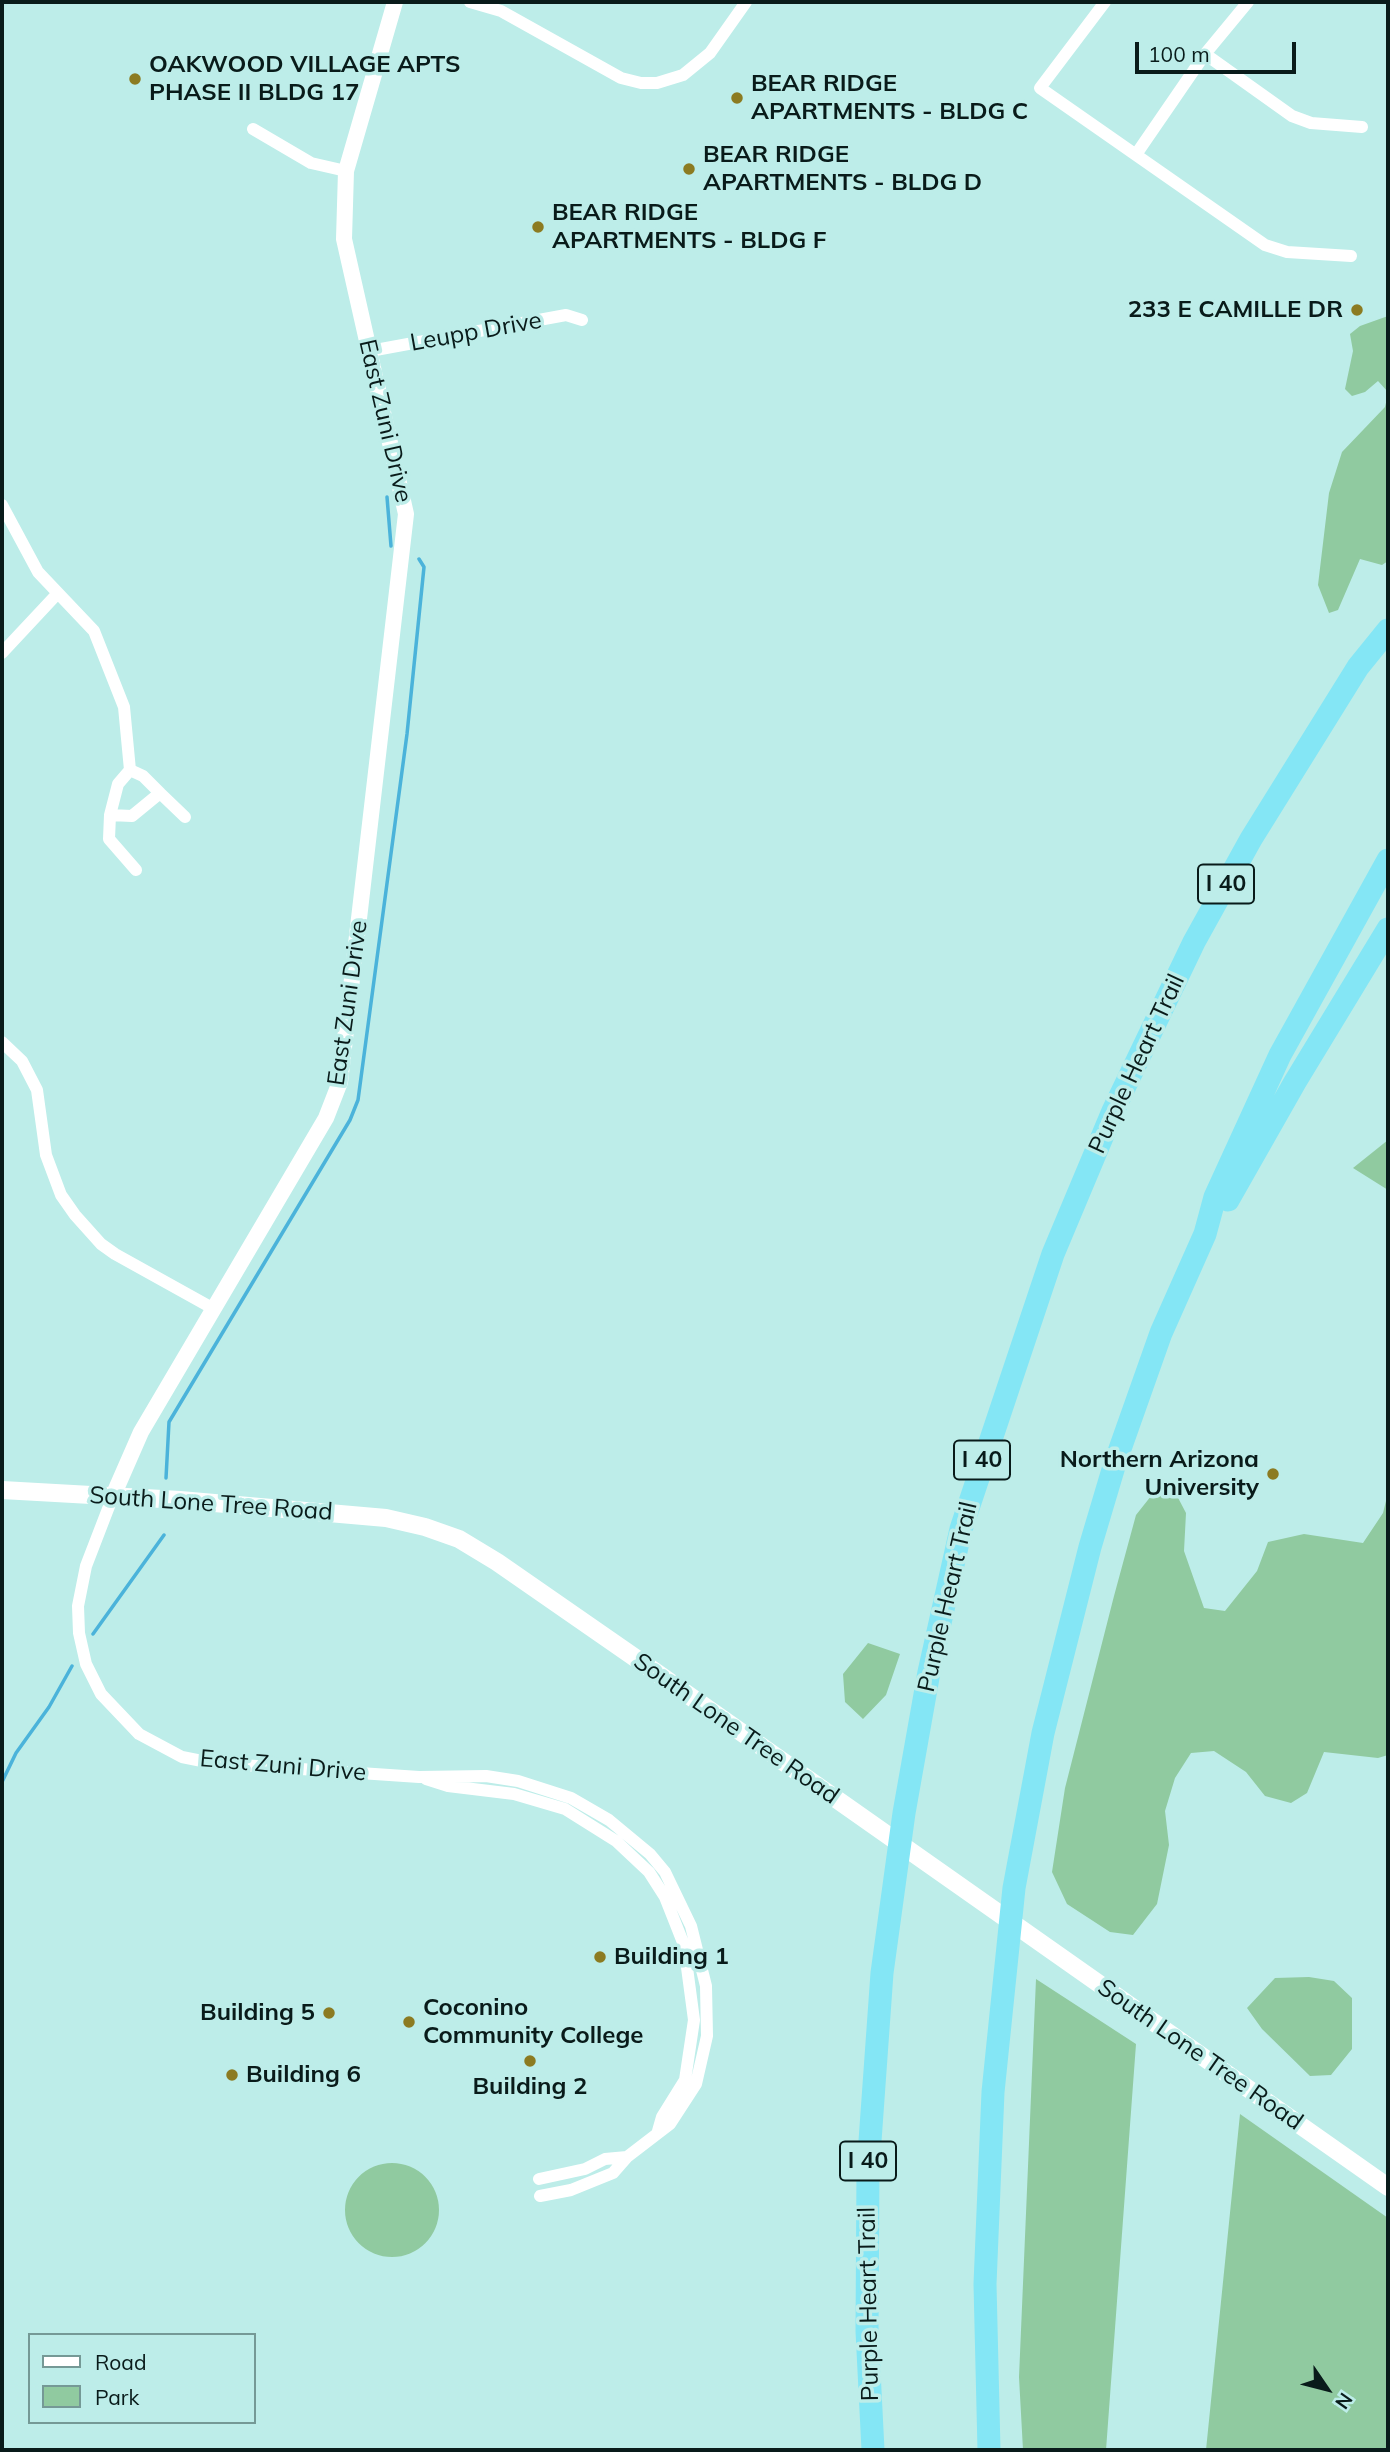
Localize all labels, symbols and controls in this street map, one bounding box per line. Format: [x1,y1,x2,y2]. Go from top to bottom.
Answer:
scale bar [1138,28,1299,72]
text: 100 m [1148,41,1210,67]
place label: OAKWOOD VILLAGE APTS PHASE II BLDG 17 [149,51,460,107]
place label: BEAR RIDGE APARTMENTS - BLDG C [751,70,1028,126]
marker: OAKWOOD VILLAGE APTS PHASE II BLDG 17 [127,71,143,87]
marker: BEAR RIDGE APARTMENTS - BLDG C [729,90,745,106]
place label: BEAR RIDGE APARTMENTS - BLDG D [703,141,982,197]
marker: BEAR RIDGE APARTMENTS - BLDG D [681,161,697,177]
place label: BEAR RIDGE APARTMENTS - BLDG F [552,199,827,255]
marker: BEAR RIDGE APARTMENTS - BLDG F [530,219,546,235]
place label: 233 E CAMILLE DR [1128,296,1343,324]
marker: 233 E CAMILLE DR [1349,302,1365,318]
street label: Leupp Drive [408,306,544,358]
street label: East Zuni Drive [352,337,418,505]
road number: I 40 [1198,864,1254,904]
street label: East Zuni Drive [322,918,374,1088]
street label: Purple Heart Trail [1083,970,1191,1158]
road number: I 40 [954,1441,1010,1480]
place label: Northern Arizona University [1060,1446,1259,1502]
marker: Northern Arizona University [1265,1466,1281,1482]
street label: South Lone Tree Road [88,1481,334,1527]
street label: Purple Heart Trail [912,1499,984,1695]
street label: South Lone Tree Road [628,1647,844,1811]
street label: East Zuni Drive [199,1744,367,1788]
place label: Building 1 [614,1943,729,1971]
marker: Building 1 [592,1949,608,1965]
street label: South Lone Tree Road [1092,1973,1308,2137]
place label: Coconino Community College [423,1994,643,2050]
place label: Building 5 [200,1999,315,2027]
marker: Building 5 [321,2005,337,2021]
marker: Coconino Community College [401,2014,417,2030]
marker: Building 2 [522,2053,538,2069]
place label: Building 6 [246,2061,361,2089]
marker: Building 6 [224,2067,240,2083]
place label: Building 2 [473,2073,587,2101]
road number: I 40 [840,2142,896,2180]
street label: Purple Heart Trail [853,2207,885,2401]
legend [28,2333,256,2424]
text: Road [95,2349,146,2375]
north arrow [1292,2354,1362,2424]
text: Park [95,2384,139,2410]
text: N [1330,2388,1358,2414]

